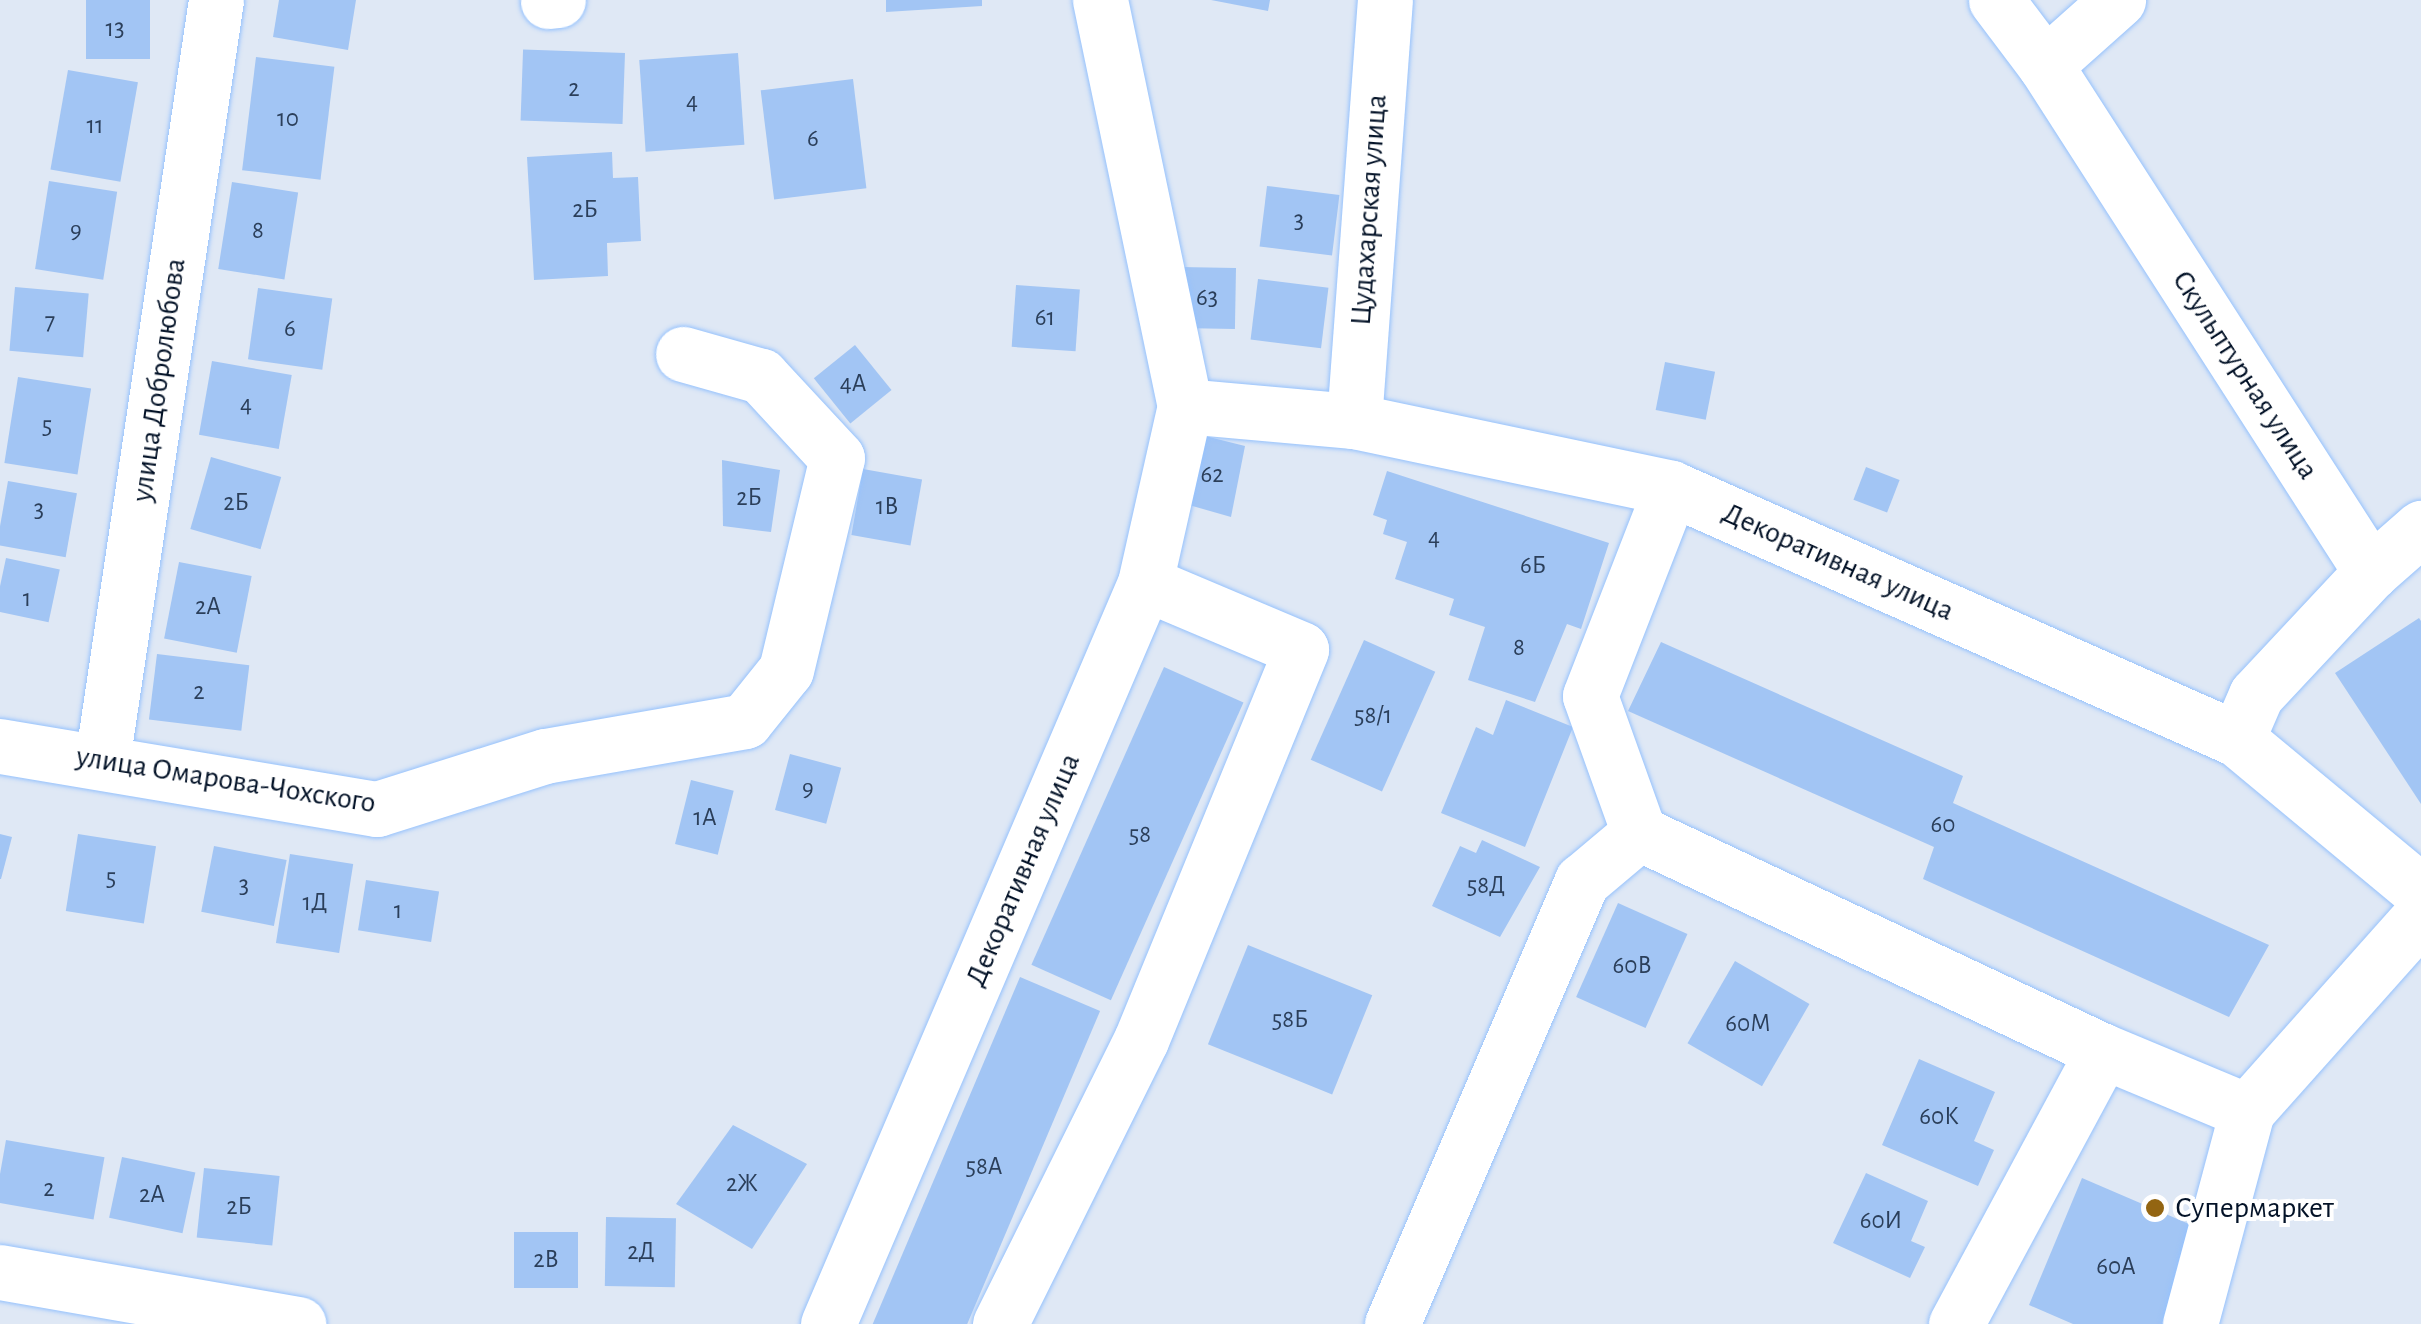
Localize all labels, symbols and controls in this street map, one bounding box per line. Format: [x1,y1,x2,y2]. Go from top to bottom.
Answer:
house number: 13 [106,14,124,44]
house number: 2 [568,74,580,104]
house number: 4 [686,87,698,117]
street label: Цудахарская улица [1343,93,1395,327]
house number: 10 [277,104,299,134]
house number: 11 [86,111,104,141]
house number: 6 [807,124,819,154]
house number: 2Б [572,195,598,225]
house number: 3 [1294,206,1304,236]
house number: 9 [70,216,82,246]
house number: 8 [252,216,264,246]
street label: улица Добролюбова [124,256,194,504]
street label: Скульптурная улица [2164,264,2326,486]
house number: 63 [1196,283,1218,313]
house number: 61 [1035,303,1055,333]
house number: 7 [45,307,55,337]
house number: 6 [284,314,296,344]
house number: 4А [840,369,866,399]
house number: 4 [240,390,252,420]
house number: 5 [42,411,52,441]
house number: 62 [1200,460,1224,490]
house number: 2Б [736,483,762,513]
house number: 2Б [223,488,249,518]
house number: 1В [876,492,898,522]
house number: 3 [34,495,44,525]
street label: Декоративная улица [1717,495,1959,629]
house number: 4 [1428,523,1440,553]
house number: 6Б [1520,551,1546,581]
house number: 1 [23,584,31,614]
house number: 2А [195,592,221,622]
house number: 8 [1513,633,1525,663]
house number: 2 [193,677,205,707]
house number: 58/1 [1354,701,1392,731]
street label: улица Омарова-Чохского [74,739,378,821]
street label: Декоративная улица [958,748,1088,992]
house number: 9 [802,774,814,804]
house number: 1А [693,803,717,833]
house number: 60 [1931,810,1955,840]
house number: 58 [1129,820,1151,850]
house number: 5 [106,863,116,893]
house number: 3 [239,871,249,901]
house number: 58Д [1467,871,1505,901]
house number: 1Д [303,888,327,918]
house number: 1 [394,896,402,926]
house number: 60В [1612,951,1652,981]
house number: 58Б [1272,1005,1308,1035]
house number: 60М [1725,1009,1771,1039]
house number: 60К [1919,1102,1959,1132]
house number: 58А [966,1152,1002,1182]
house number: 2Ж [726,1169,758,1199]
house number: 2 [43,1174,55,1204]
house number: 2А [139,1180,165,1210]
place label: Супермаркет [2175,1190,2334,1226]
house number: 2Б [226,1192,252,1222]
marker: Супермаркет [2144,1197,2166,1219]
house number: 60И [1860,1206,1902,1236]
house number: 2Д [627,1237,655,1267]
house number: 2В [533,1245,559,1275]
house number: 60А [2096,1252,2136,1282]

